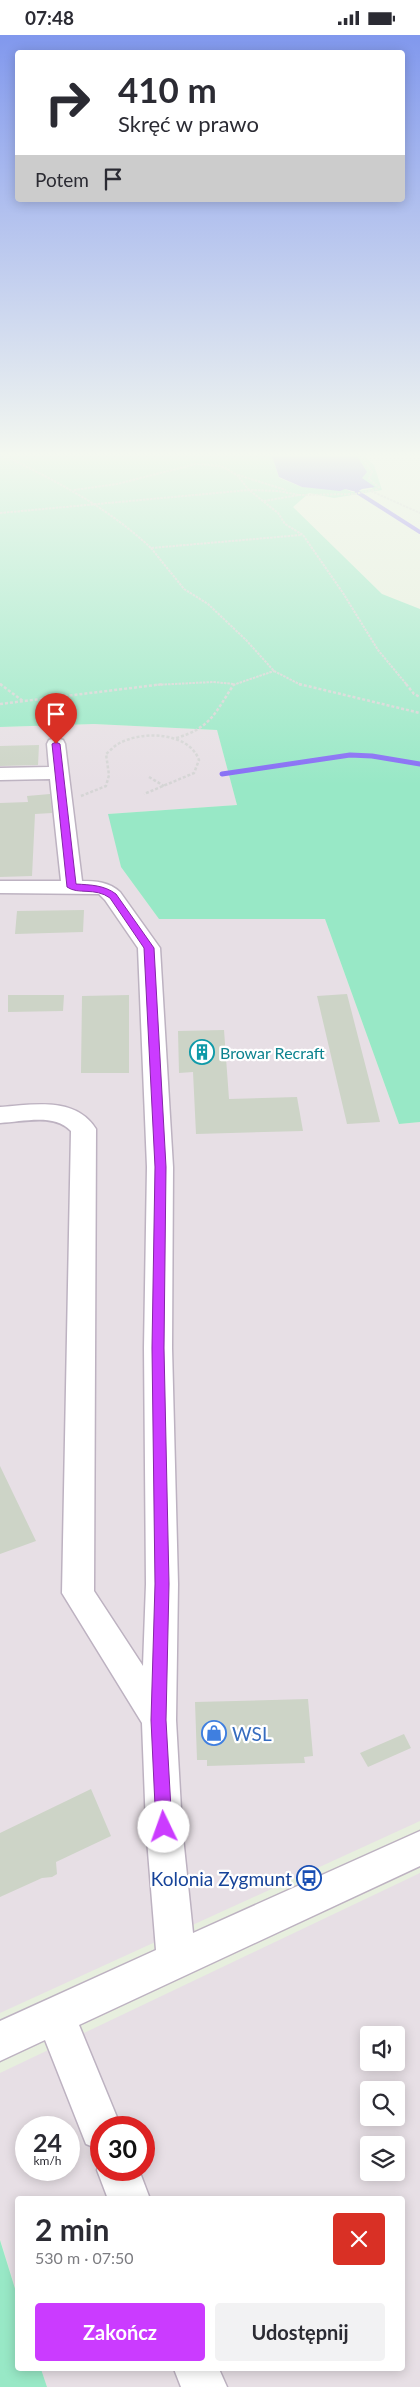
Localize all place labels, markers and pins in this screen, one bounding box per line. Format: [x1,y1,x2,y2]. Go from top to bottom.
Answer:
pin [35,693,77,744]
building icon: Browar Recraft [189,1039,215,1065]
place label: Browar Recraft [220,1043,325,1062]
shop icon: WSL [201,1720,227,1746]
place label: WSL [232,1722,272,1745]
bus stop icon: Kolonia Zygmunt [296,1865,322,1891]
place label: Kolonia Zygmunt [151,1867,292,1890]

